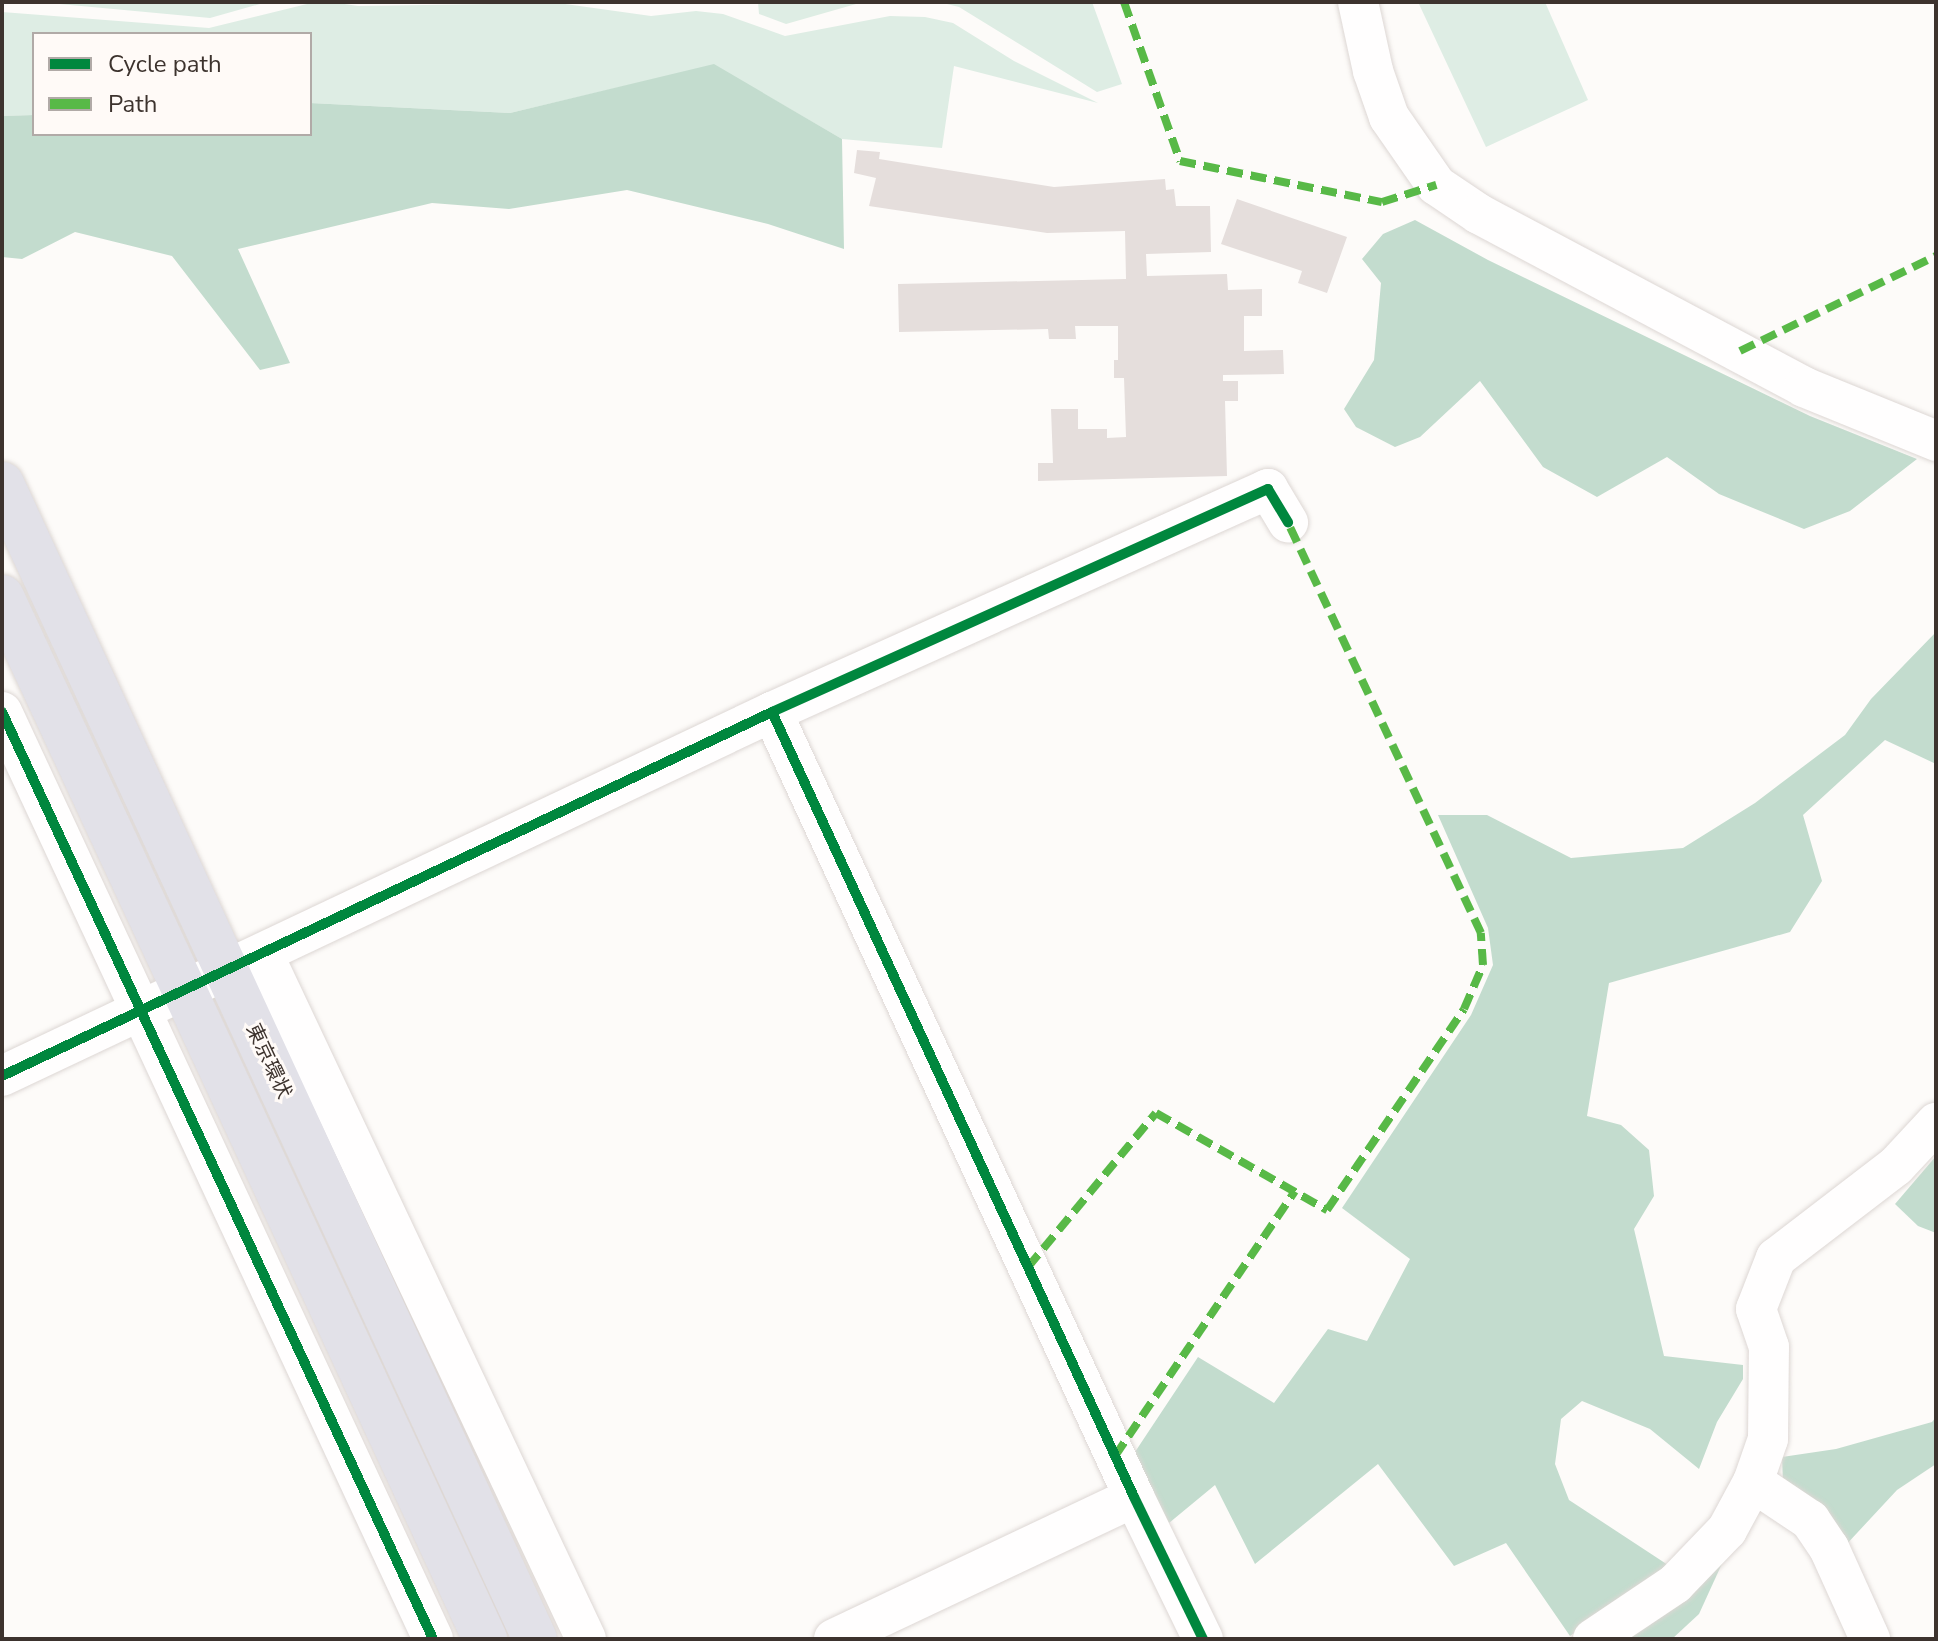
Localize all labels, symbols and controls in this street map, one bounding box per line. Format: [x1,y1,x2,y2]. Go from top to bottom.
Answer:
legend [32,32,312,136]
text: Cycle path [108,48,222,80]
text: Path [108,88,157,120]
street label: 東京環状 [241,1020,297,1102]

